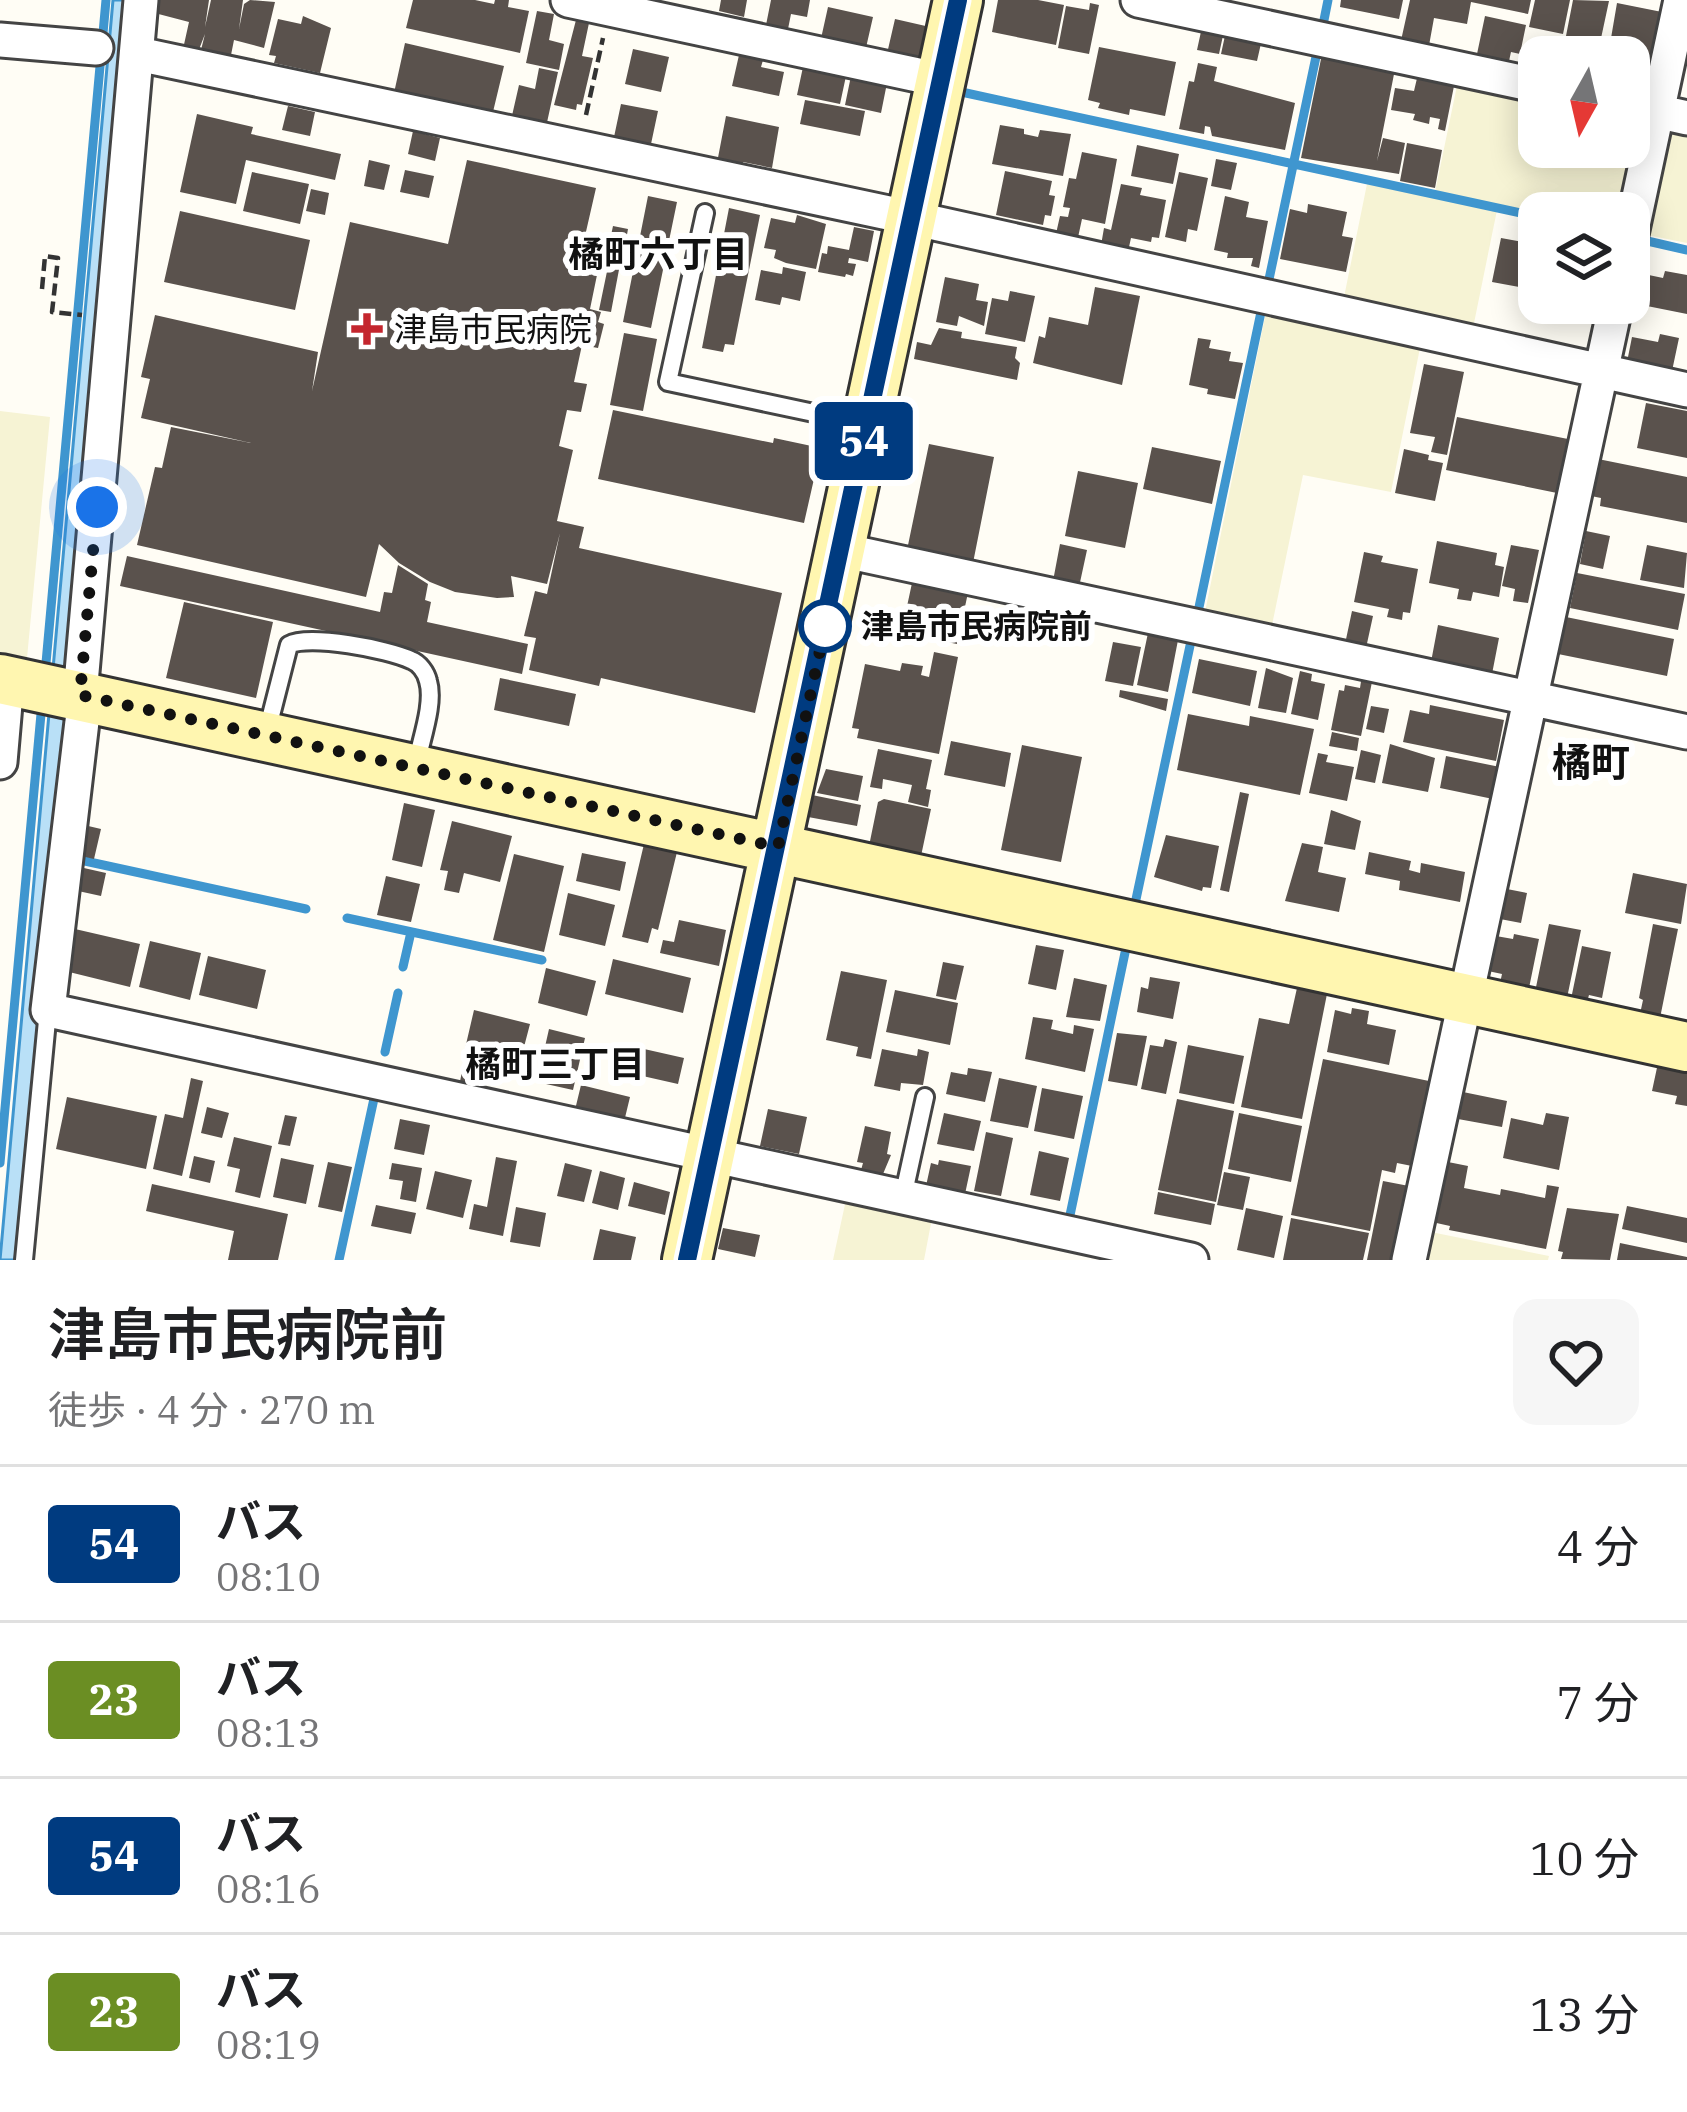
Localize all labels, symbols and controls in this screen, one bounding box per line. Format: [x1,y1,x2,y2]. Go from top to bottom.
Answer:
north arrow [1518,36,1650,168]
map controls [1518,36,1650,324]
button: layers [1518,192,1650,324]
district label: 橘町六丁目 [568,230,748,277]
place label: 津島市民病院 [394,307,592,350]
marker: 津島市民病院 [351,313,383,345]
line badge: 54 [810,402,918,480]
text: 54 [839,413,889,468]
your location [67,477,127,537]
marker: 津島市民病院前 [800,601,850,651]
place label: 津島市民病院前 [861,604,1092,647]
district label: 橘町 [1552,736,1630,787]
district label: 橘町三丁目 [465,1040,645,1087]
text: 津島市民病院前 [48,1297,447,1371]
button: heart [1513,1299,1639,1425]
text: 徒歩 · 4 分 · 270 m [48,1384,375,1435]
text: バス [216,1492,306,1550]
text: 54 [89,1516,139,1571]
text: 4 分 [1557,1517,1639,1575]
text: 08:10 [216,1551,321,1602]
text: バス [216,1648,306,1706]
text: 23 [89,1672,139,1727]
text: 7 分 [1557,1673,1639,1731]
text: 08:13 [216,1707,321,1758]
text: バス [216,1804,306,1862]
text: 54 [89,1828,139,1883]
text: 10 分 [1530,1829,1639,1887]
text: 08:16 [216,1863,321,1914]
text: バス [216,1960,306,2018]
text: 23 [89,1984,139,2039]
text: 13 分 [1530,1985,1639,2043]
text: 08:19 [216,2019,321,2070]

